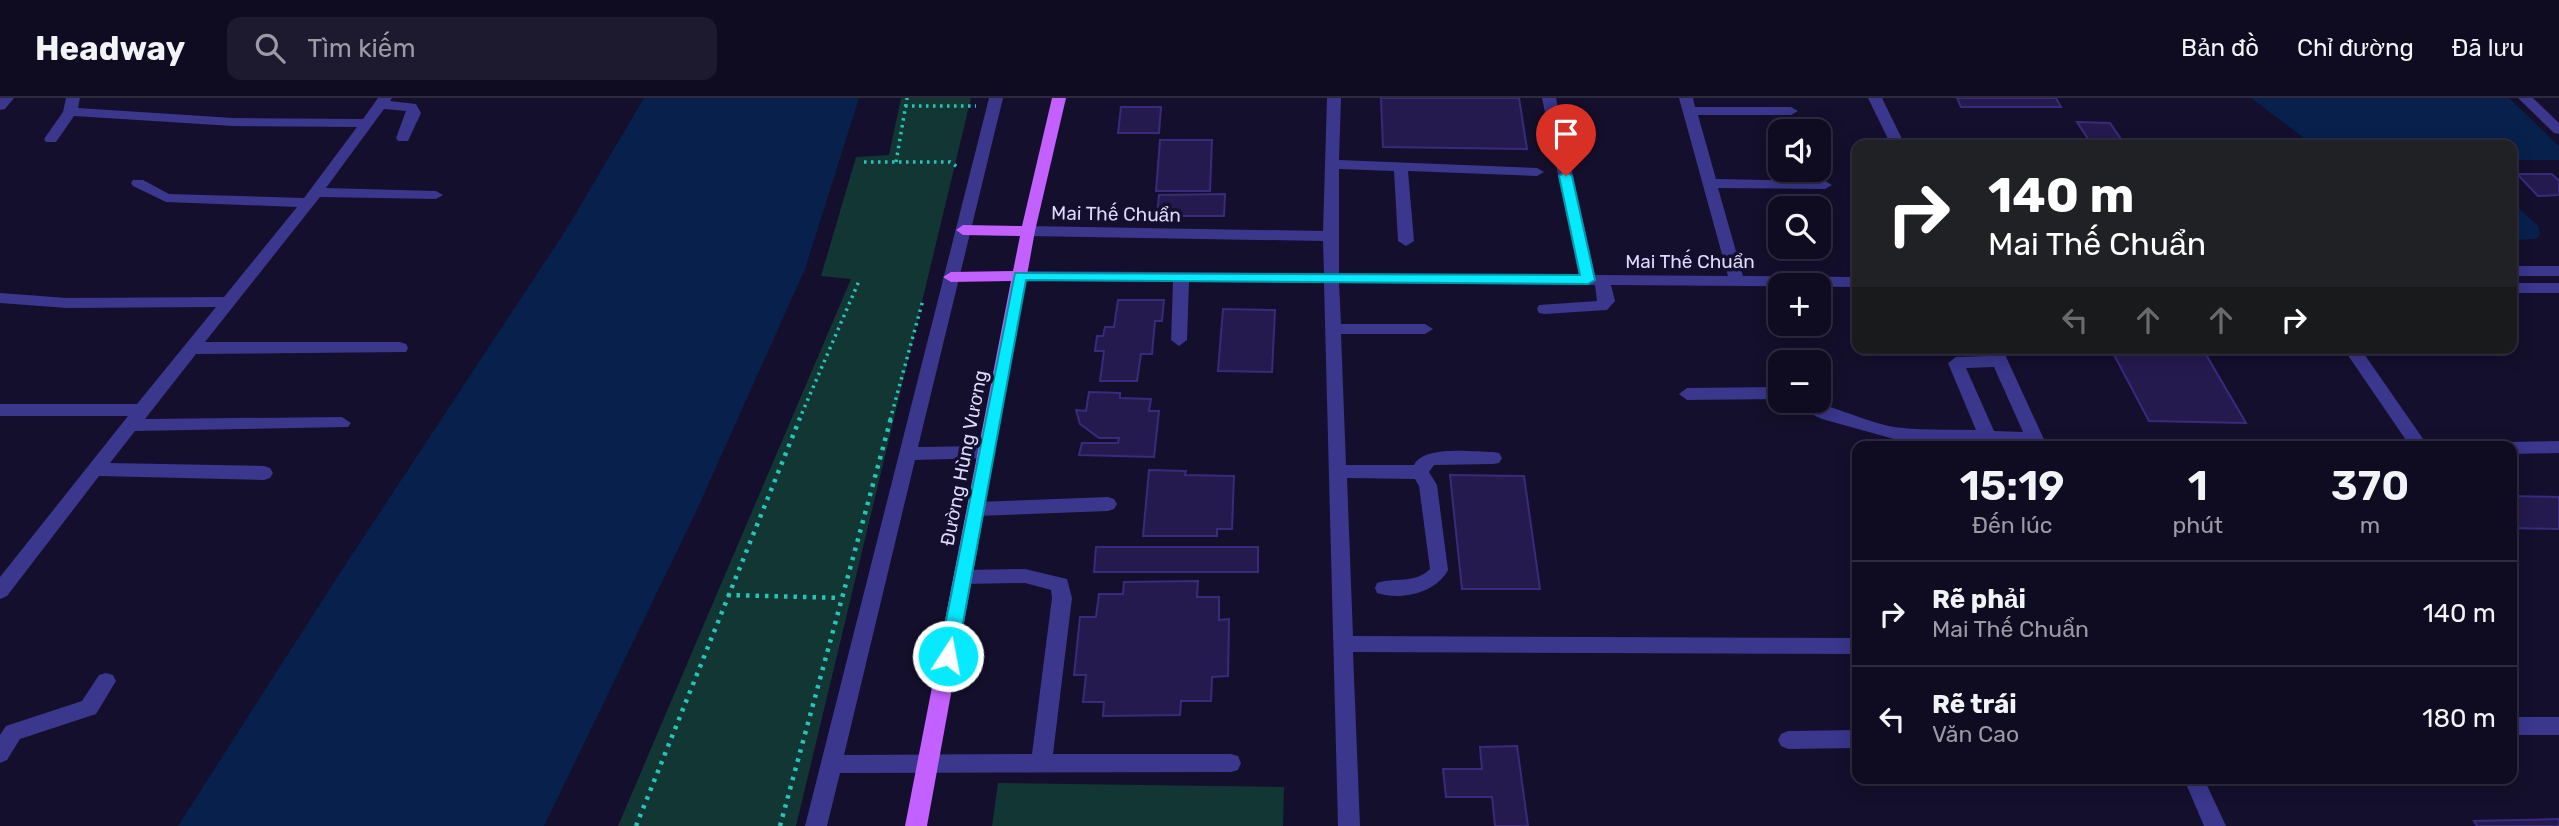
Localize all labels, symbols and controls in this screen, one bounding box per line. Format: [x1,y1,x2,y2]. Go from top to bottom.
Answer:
search box [227,17,717,80]
text: Headway [35,29,185,68]
icon: search [251,29,289,67]
text: Tìm kiếm [307,33,416,64]
text: Bản đồ [2181,34,2259,62]
text: Chỉ đường [2297,34,2414,62]
text: Đã lưu [2452,34,2524,62]
pin [1536,104,1596,176]
icon: arrive [1547,115,1585,153]
map controls [1768,119,1831,413]
button: sound [1768,119,1831,182]
text: 140 m [1988,166,2134,224]
icon: right [1873,168,1964,259]
button: search [1768,196,1831,259]
street label: Mai Thế Chuẩn [1051,201,1181,227]
text: Mai Thế Chuẩn [1988,225,2206,263]
street label: Mai Thế Chuẩn [1625,249,1755,273]
button: + [1768,273,1831,336]
icon: left [2056,301,2094,339]
icon: ahead [2129,301,2167,339]
icon: ahead [2202,301,2240,339]
icon: right [2275,301,2313,339]
button: − [1768,350,1831,413]
street label: Đường Hùng Vương [936,368,992,548]
text: 15:19 [1960,461,2065,511]
text: 1 [2188,461,2208,511]
text: 370 [2331,461,2409,511]
text: Đến lúc [1972,511,2053,539]
text: phút [2172,511,2223,539]
text: m [2360,511,2380,539]
text: Rẽ phải [1932,584,2026,615]
icon: right [1873,595,1911,633]
text: 140 m [2423,598,2496,629]
text: Mai Thế Chuẩn [1932,615,2089,643]
position arrow [911,619,985,693]
text: Rẽ trái [1932,689,2017,720]
icon: left [1873,700,1911,738]
text: 180 m [2422,703,2496,734]
text: Văn Cao [1932,720,2019,748]

